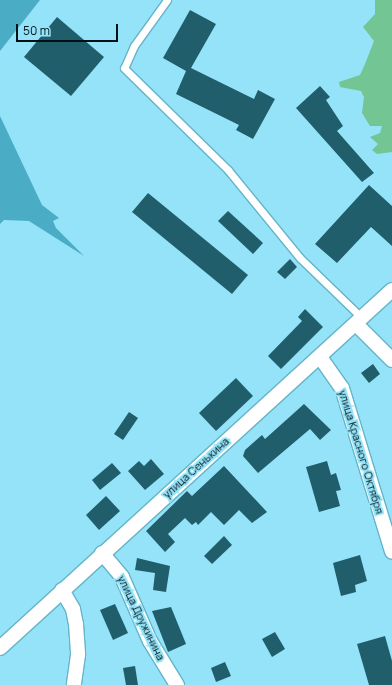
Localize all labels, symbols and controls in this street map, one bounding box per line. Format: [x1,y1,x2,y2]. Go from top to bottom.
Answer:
scale bar [18,16,120,42]
text: 50 m [23,22,50,39]
street label: улица Красного Октября [336,388,386,516]
street label: улица Сенькина [160,435,232,501]
street label: улица Дружинина [115,573,167,663]

